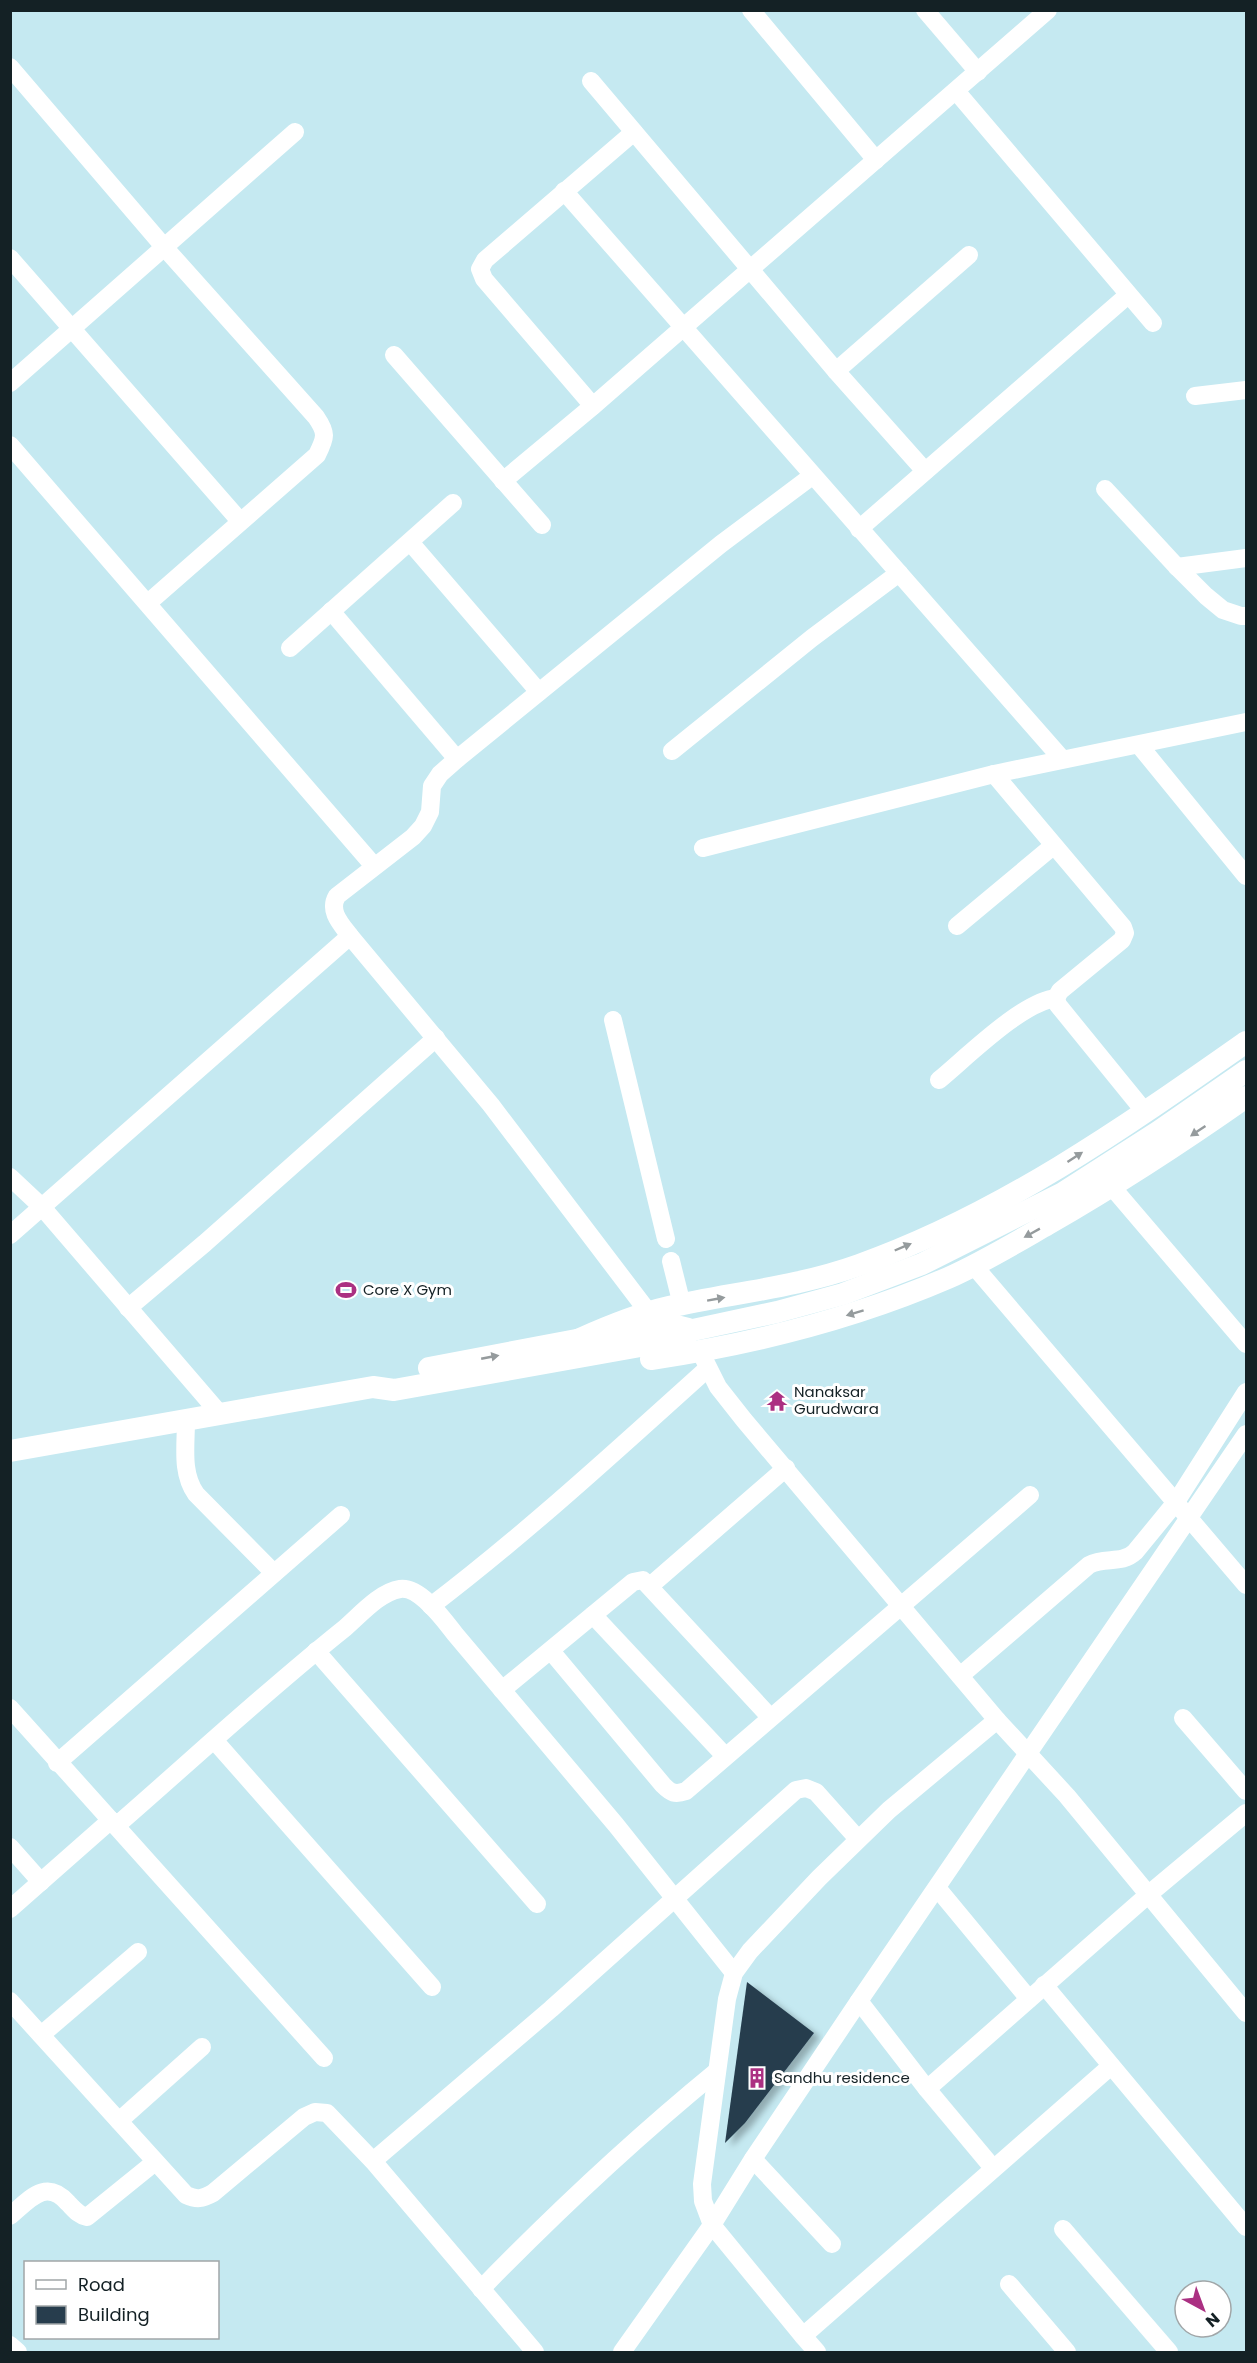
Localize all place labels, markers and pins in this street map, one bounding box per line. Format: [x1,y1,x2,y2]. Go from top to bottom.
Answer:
sports icon: Core X Gym [334,1278,358,1302]
place label: Core X Gym [363,1279,452,1300]
place label: Nanaksar Gurudwara [794,1381,879,1419]
temple icon: Nanaksar Gurudwara [765,1389,789,1413]
building icon: Sandhu residence [745,2066,769,2090]
place label: Sandhu residence [774,2067,910,2088]

